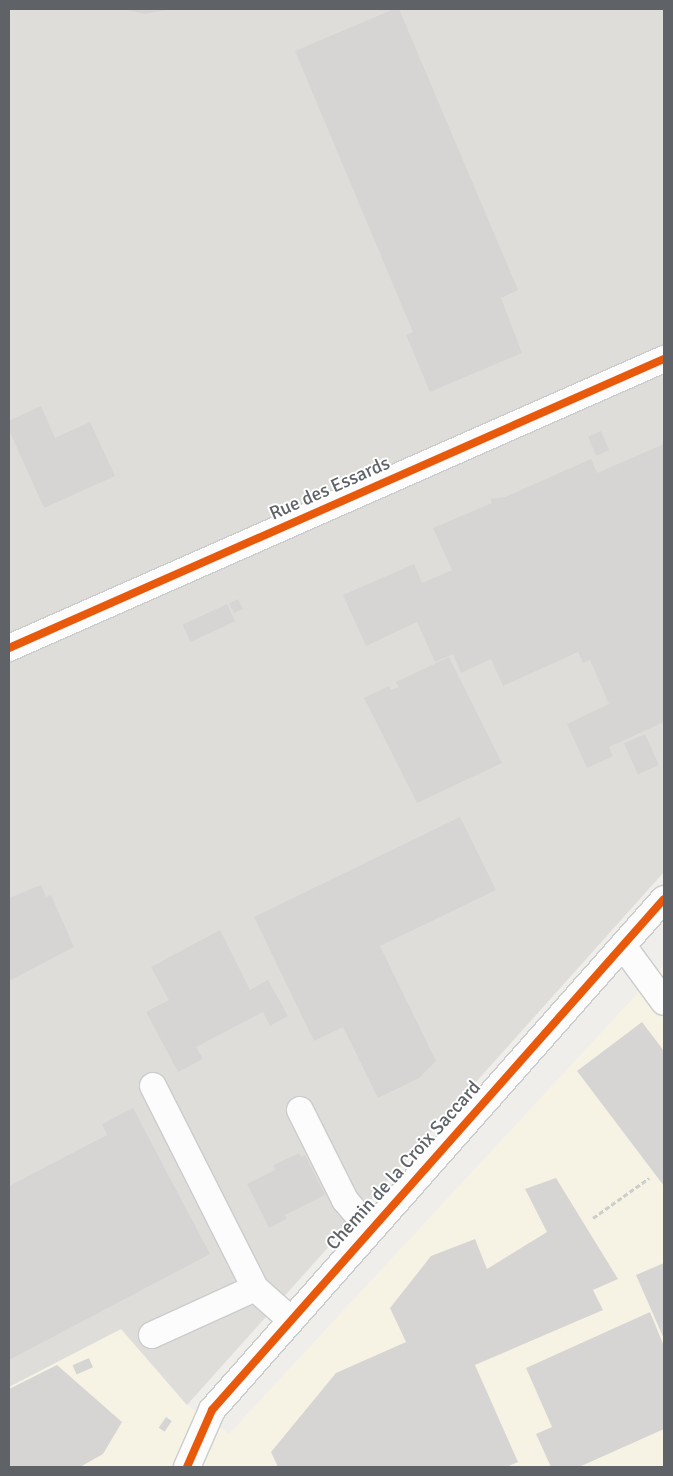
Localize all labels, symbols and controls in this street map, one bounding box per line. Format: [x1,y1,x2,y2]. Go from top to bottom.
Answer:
street label: Rue des Essards [266,452,394,526]
street label: Chemin de la Croix Saccard [322,1077,486,1255]

